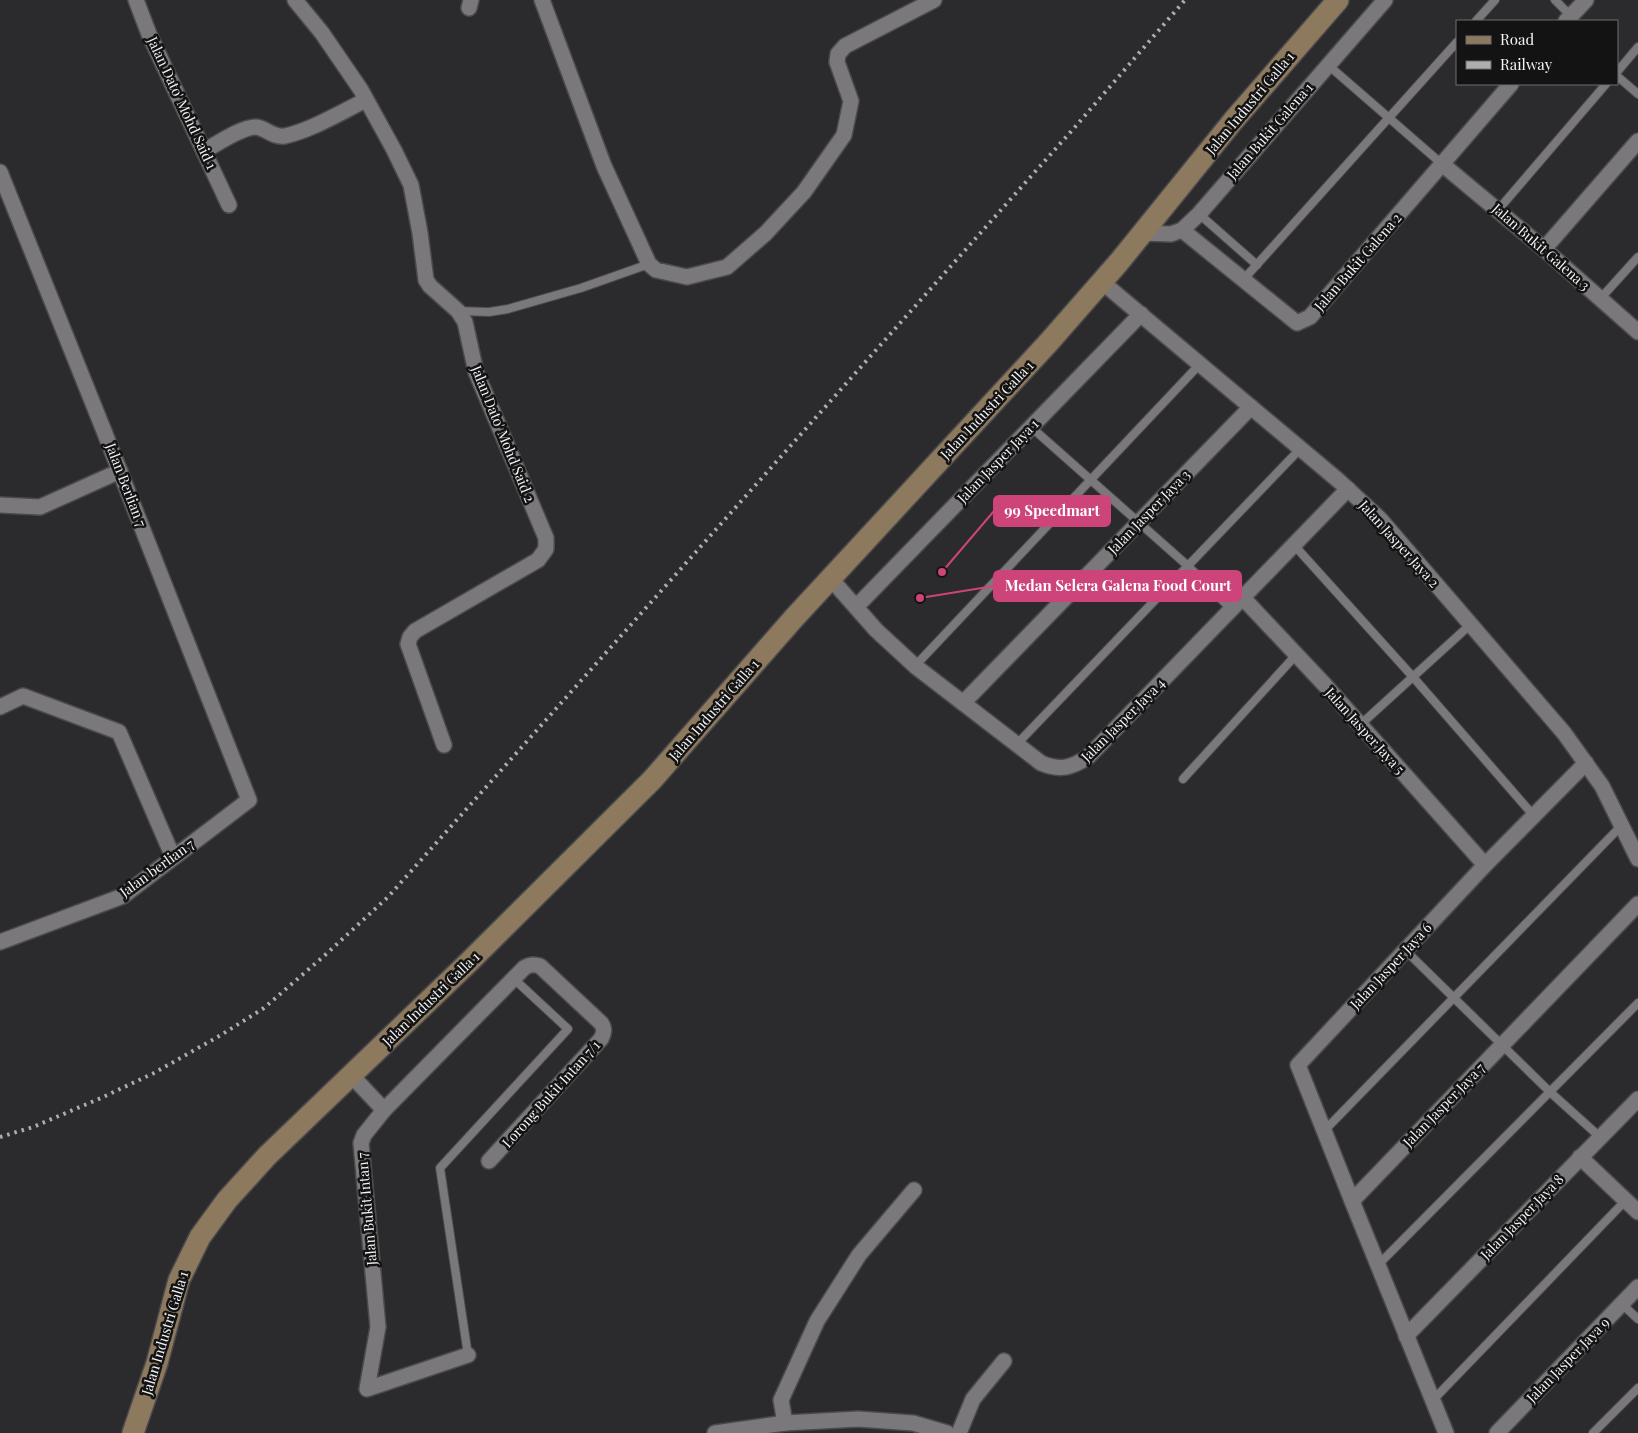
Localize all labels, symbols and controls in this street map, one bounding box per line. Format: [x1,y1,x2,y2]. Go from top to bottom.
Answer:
legend [1456,20,1618,85]
text: Road [1500,29,1534,49]
street label: Jalan Dato' Mohd Said 1 [143,33,222,172]
street label: Jalan Industri Galla 1 [1200,47,1298,159]
text: Railway [1500,54,1553,74]
street label: Jalan Bukit Galena 1 [1222,78,1317,184]
street label: Jalan Bukit Galena 3 [1488,198,1594,294]
street label: Jalan Bukit Galena 2 [1309,208,1406,315]
street label: Jalan Industri Galla 1 [935,356,1037,464]
street label: Jalan Dato' Mohd Said 2 [467,362,540,505]
street label: Jalan Jasper Jaya 1 [952,415,1043,507]
street label: Jalan Berlian 7 [101,439,151,530]
street label: Jalan Jasper Jaya 3 [1103,465,1194,559]
street label: Jalan Jasper Jaya 2 [1354,495,1444,592]
callout: 99 Speedmart [994,496,1110,526]
text: 99 Speedmart [1004,500,1100,520]
callout: Medan Selera Galena Food Court [994,571,1241,601]
text: Medan Selera Galena Food Court [1005,575,1232,595]
street label: Jalan Industri Galla 1 [664,655,763,765]
street label: Jalan Jasper Jaya 4 [1076,674,1169,766]
street label: Jalan Jasper Jaya 5 [1321,683,1409,778]
street label: Jalan berlian 7 [115,834,198,902]
street label: Jalan Jasper Jaya 6 [1345,918,1436,1014]
street label: Jalan Industri Galla 1 [377,947,484,1051]
street label: Lorong Bukit Intan 7/1 [497,1036,604,1151]
street label: Jalan Jasper Jaya 7 [1398,1058,1489,1152]
street label: Jalan Bukit Intan 7 [352,1151,381,1267]
street label: Jalan Jasper Jaya 8 [1475,1170,1567,1264]
street label: Jalan Industri Galla 1 [136,1269,192,1398]
street label: Jalan Jasper Jaya 9 [1521,1313,1613,1407]

